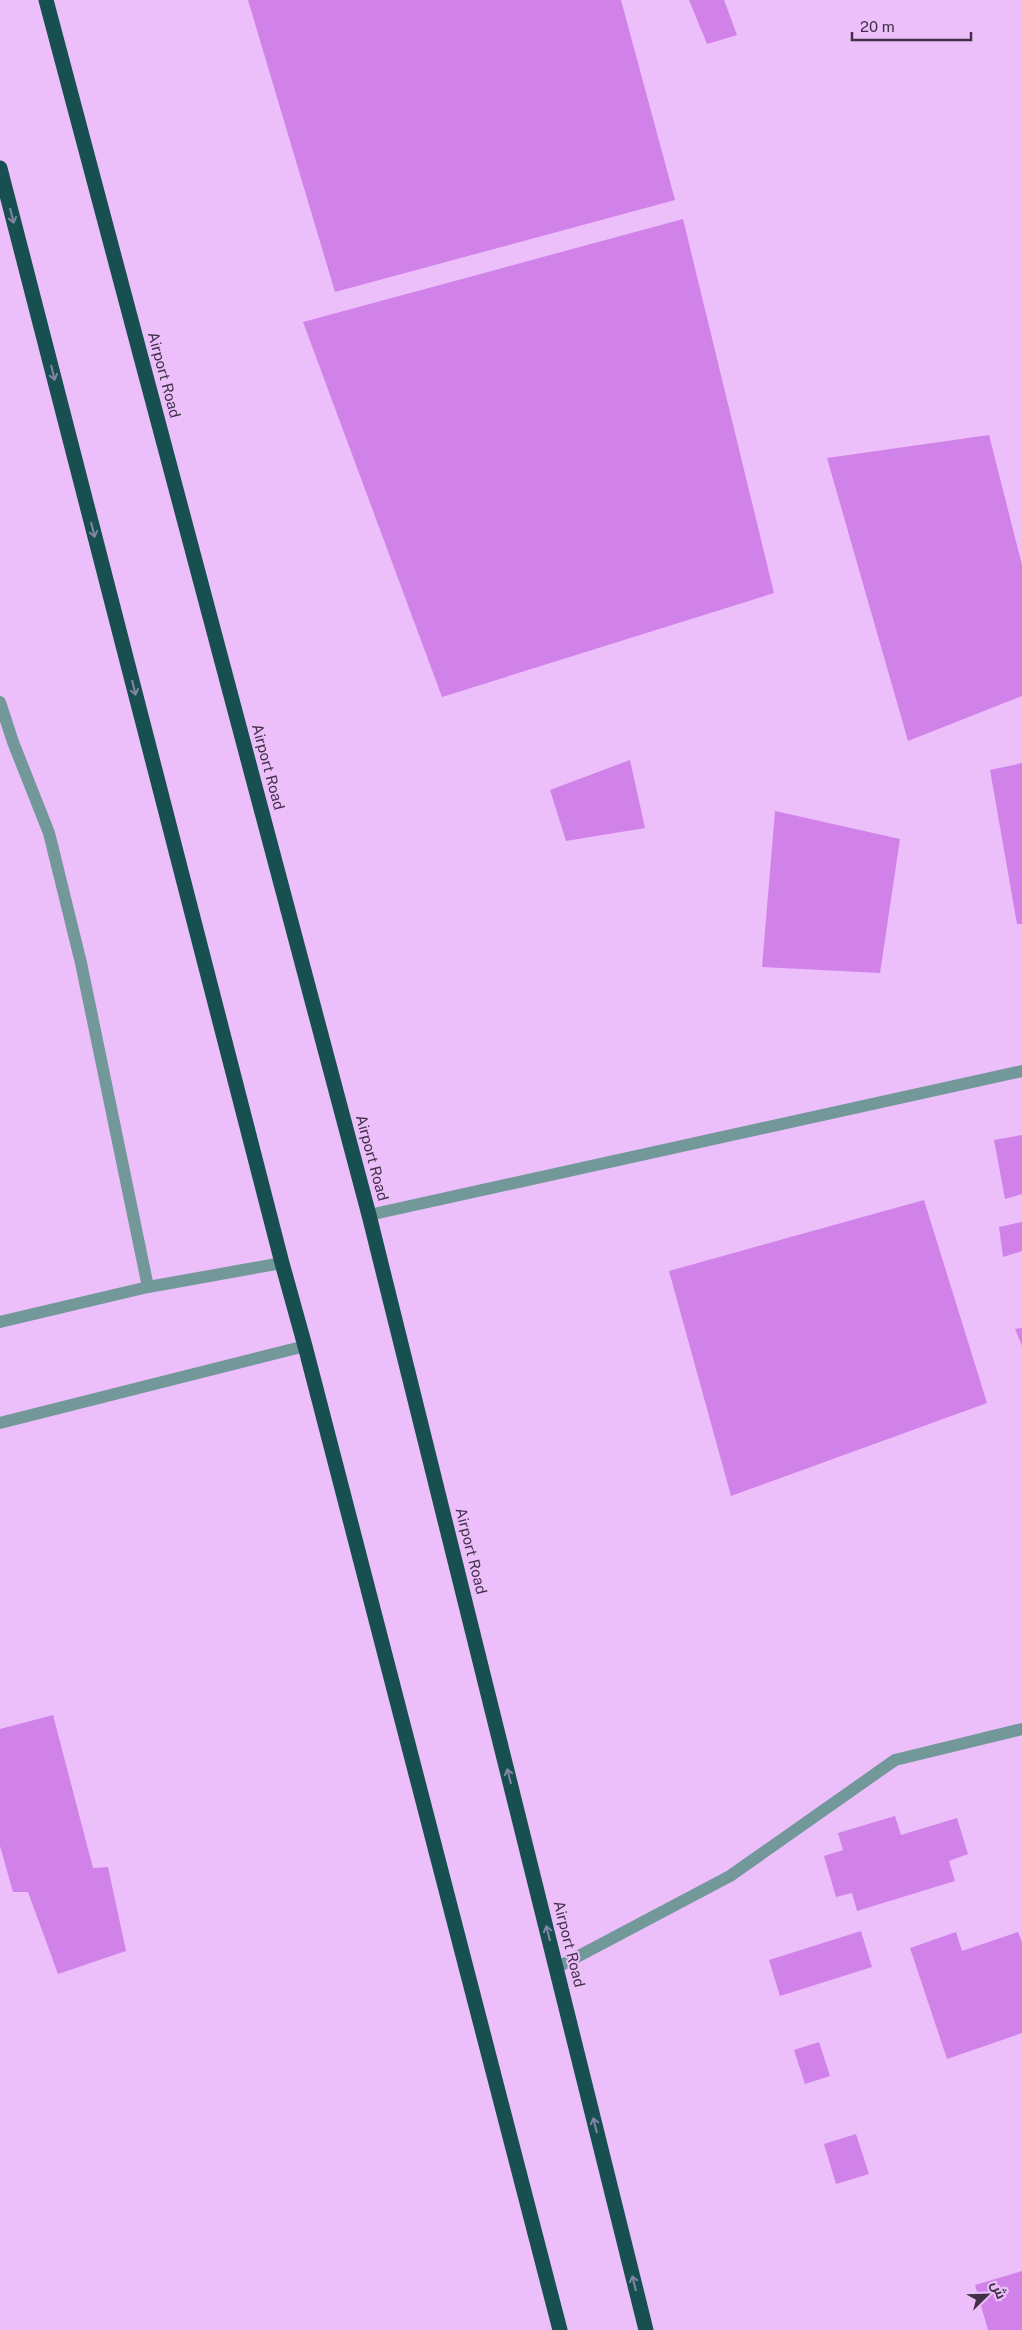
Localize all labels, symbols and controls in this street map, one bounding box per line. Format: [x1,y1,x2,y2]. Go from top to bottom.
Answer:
scale bar [852,10,971,42]
text: 20 m [860,18,895,35]
one-way arrow [8,207,17,223]
street label: Airport Road [145,330,184,420]
one-way arrow [48,364,58,380]
one-way arrow [89,522,98,538]
one-way arrow [129,679,139,695]
street label: Airport Road [249,722,288,812]
street label: Airport Road [353,1113,392,1203]
street label: Airport Road [453,1506,490,1596]
one-way arrow [503,1768,513,1784]
street label: Airport Road [551,1899,588,1989]
one-way arrow [543,1926,552,1942]
one-way arrow [590,2117,599,2133]
north arrow [962,2270,1012,2320]
one-way arrow [629,2275,639,2291]
text: ش [987,2279,1010,2302]

